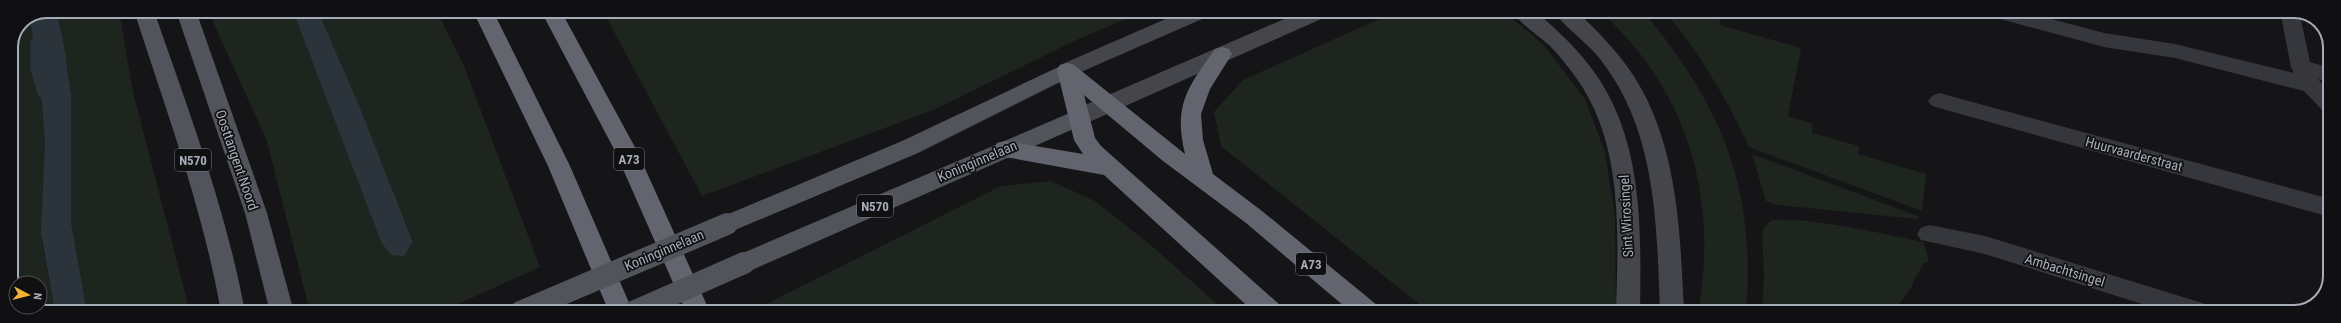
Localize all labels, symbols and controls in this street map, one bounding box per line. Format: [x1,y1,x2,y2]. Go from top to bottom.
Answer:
street label: Oosttangent Noord [212,108,262,212]
street label: Huurvaarderstraat [2084,133,2184,175]
street label: Koninginnelaan [935,137,1019,185]
road number: A73 [614,148,644,170]
road number: N570 [175,149,211,171]
street label: Sint Wirosingel [1616,174,1636,258]
road number: N570 [857,195,893,217]
street label: Koninginnelaan [622,226,706,274]
street label: Ambachtsingel [2023,250,2107,290]
road number: A73 [1296,253,1326,275]
north arrow [8,275,48,315]
text: N [31,292,44,301]

